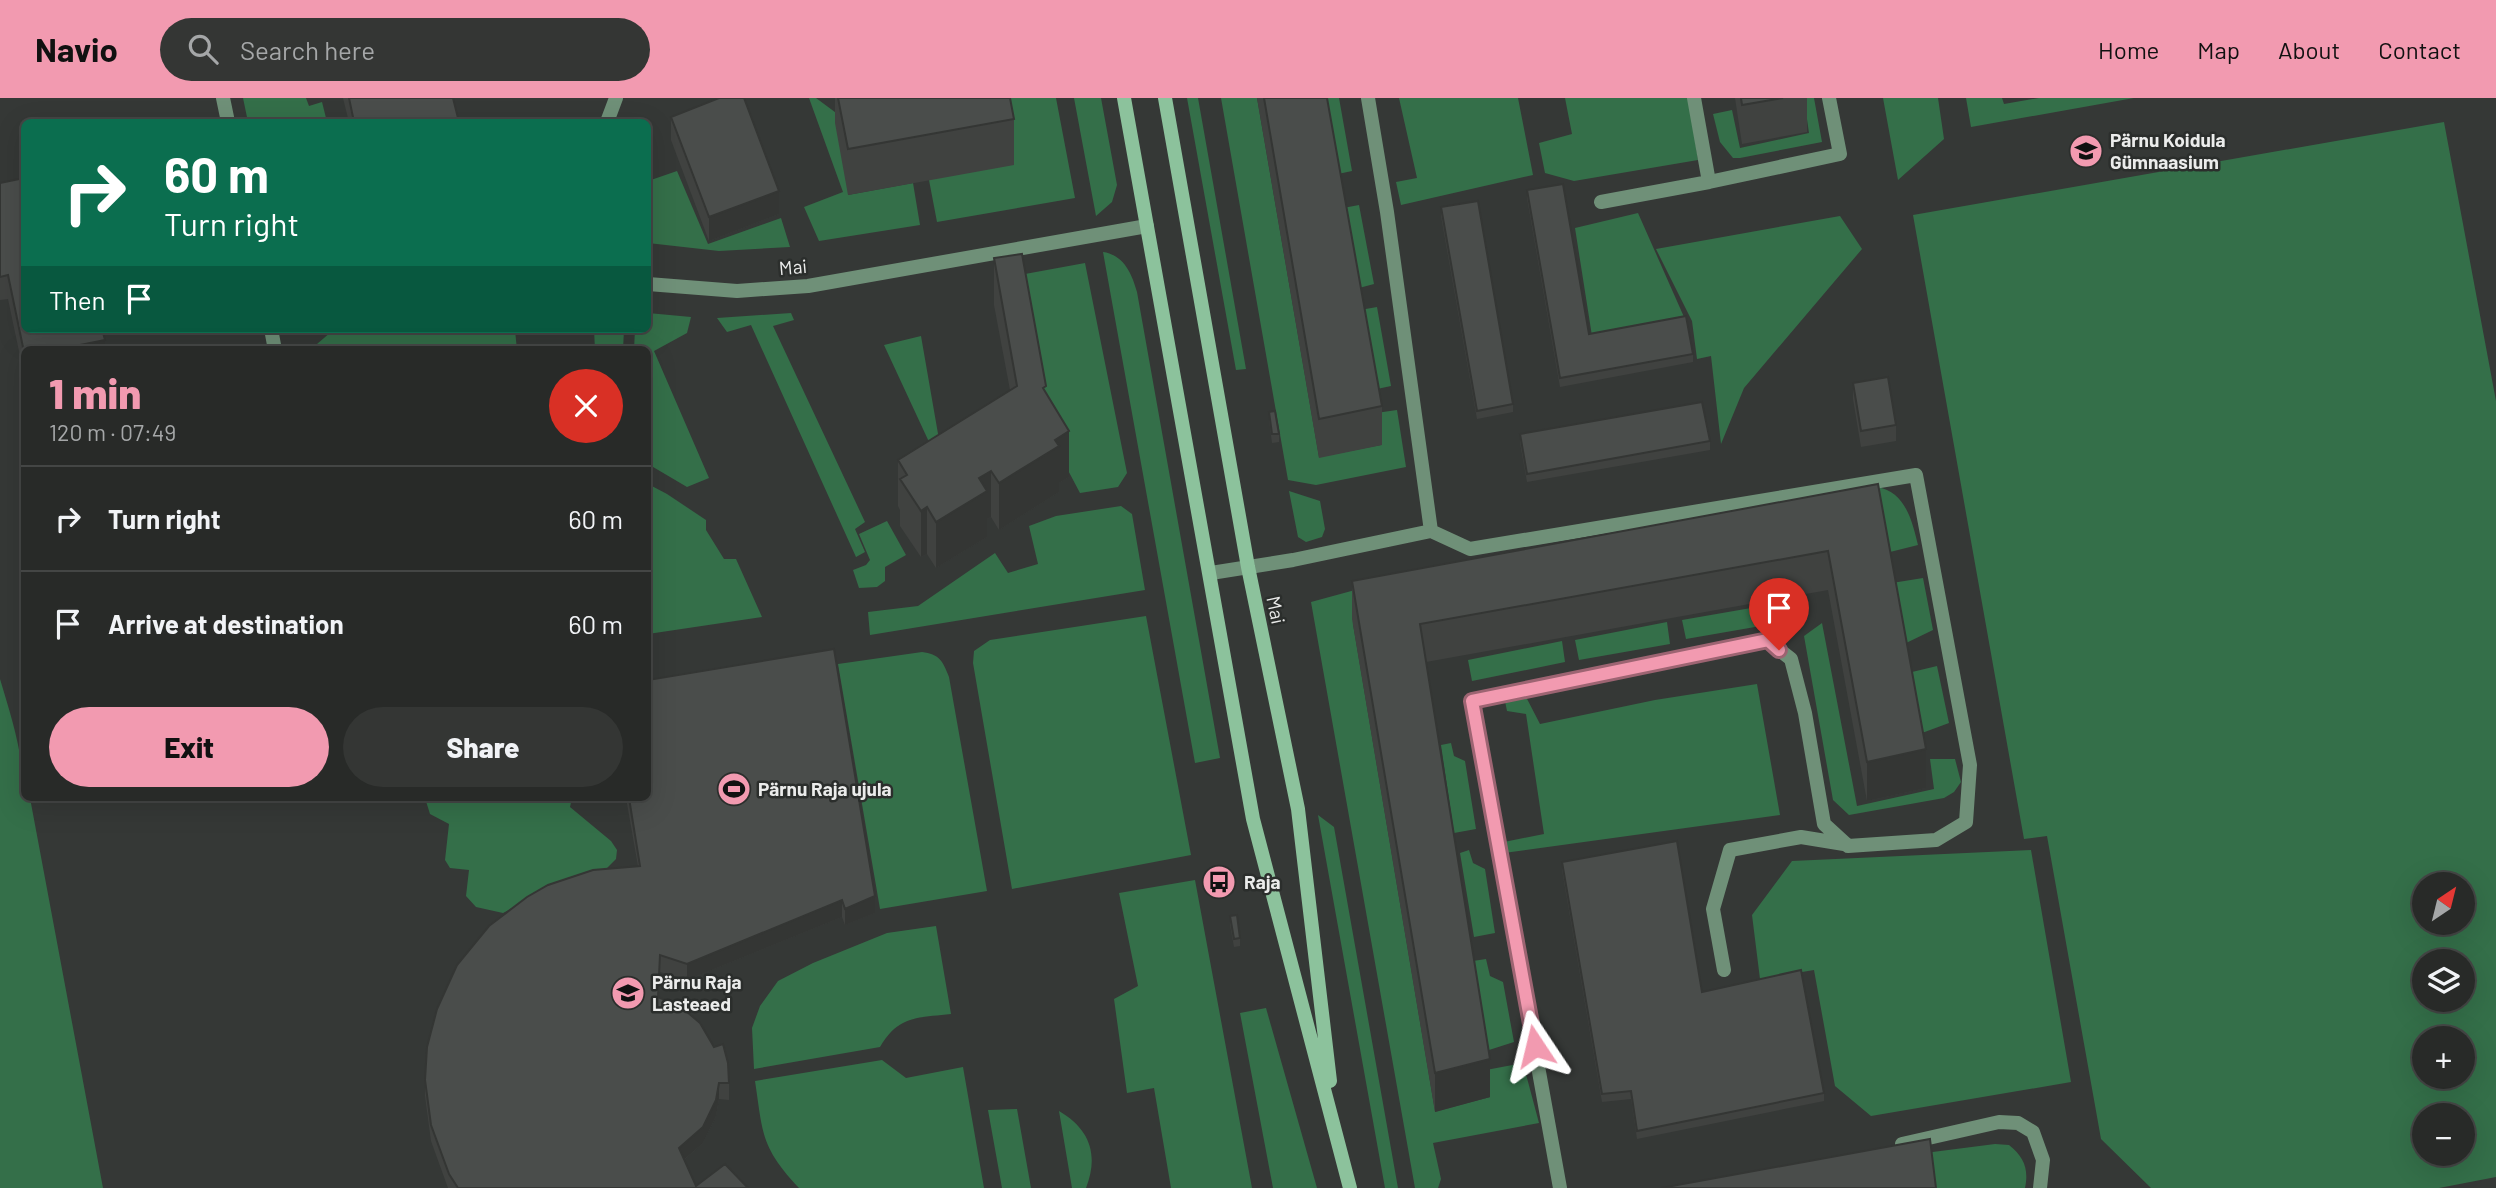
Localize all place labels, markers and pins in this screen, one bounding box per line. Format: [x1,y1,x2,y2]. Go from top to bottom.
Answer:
place label: Pärnu Koidula Gümnaasium [2110,128,2225,173]
school or university icon: Pärnu Koidula Gümnaasium [2067,132,2105,170]
pin [1749,578,1809,650]
sports icon: Pärnu Raja ujula [715,770,753,808]
place label: Pärnu Raja ujula [758,777,892,800]
bus stop icon: Raja [1200,863,1238,901]
place label: Raja [1244,870,1281,893]
place label: Pärnu Raja Lasteaed [652,970,742,1015]
school or university icon: Pärnu Raja Lasteaed [609,974,647,1012]

